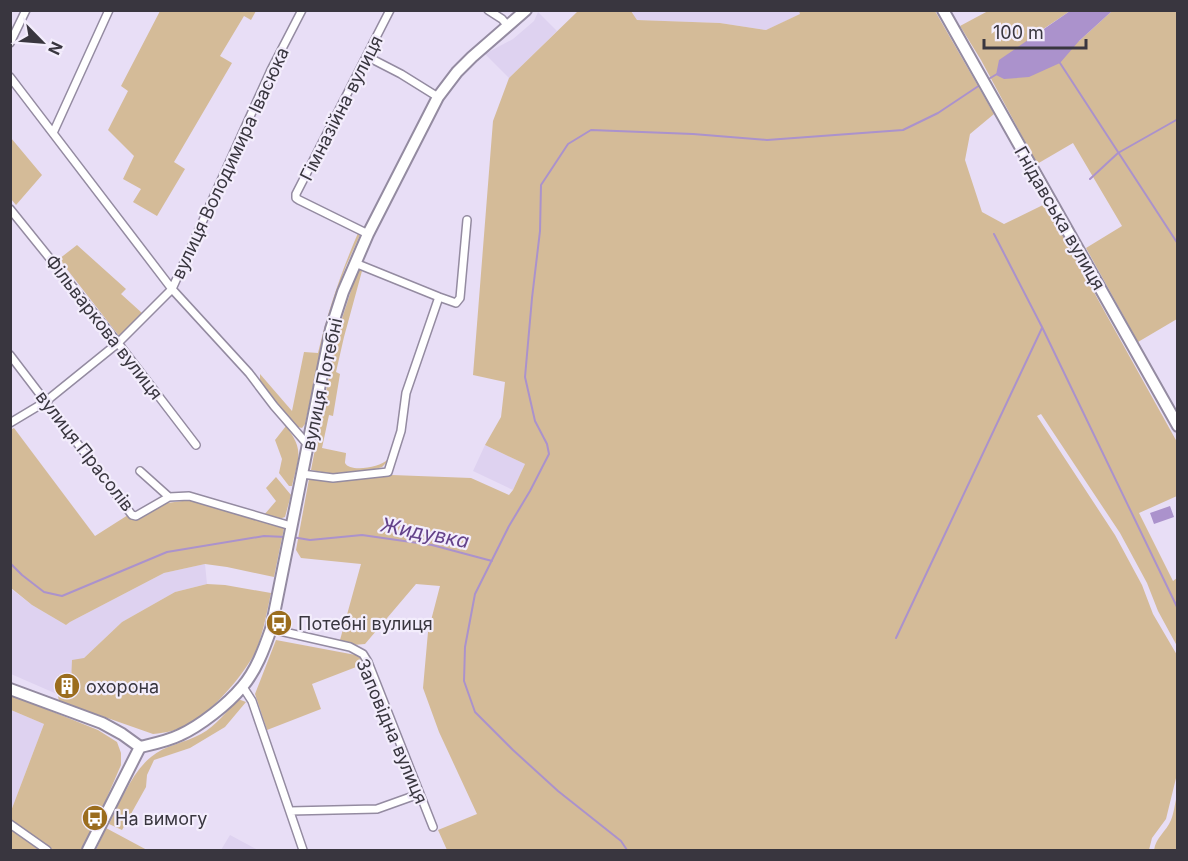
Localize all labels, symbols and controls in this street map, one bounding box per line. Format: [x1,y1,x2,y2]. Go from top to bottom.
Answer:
north arrow [12,12,72,72]
scale bar [984,12,1086,50]
text: 100 m [993,22,1044,43]
street label: Гімназійна вулиця [295,32,387,184]
text: N [44,39,67,58]
street label: вулиця Володимира Івасюка [167,44,293,282]
street label: Гнідавська вулиця [1010,142,1110,294]
street label: Фільваркова вулиця [41,251,167,403]
street label: вулиця Потебні [298,316,346,452]
street label: вулиця Прасолів [32,387,138,515]
water label: Жидувка [378,513,471,553]
bus stop icon: Потебні вулиця [264,608,294,638]
place label: Потебні вулиця [298,613,433,634]
street label: Заповідна вулиця [352,655,432,807]
building icon: охорона [52,671,82,701]
place label: охорона [86,676,159,697]
bus stop icon: На вимогу [80,803,110,833]
place label: На вимогу [115,808,207,829]

